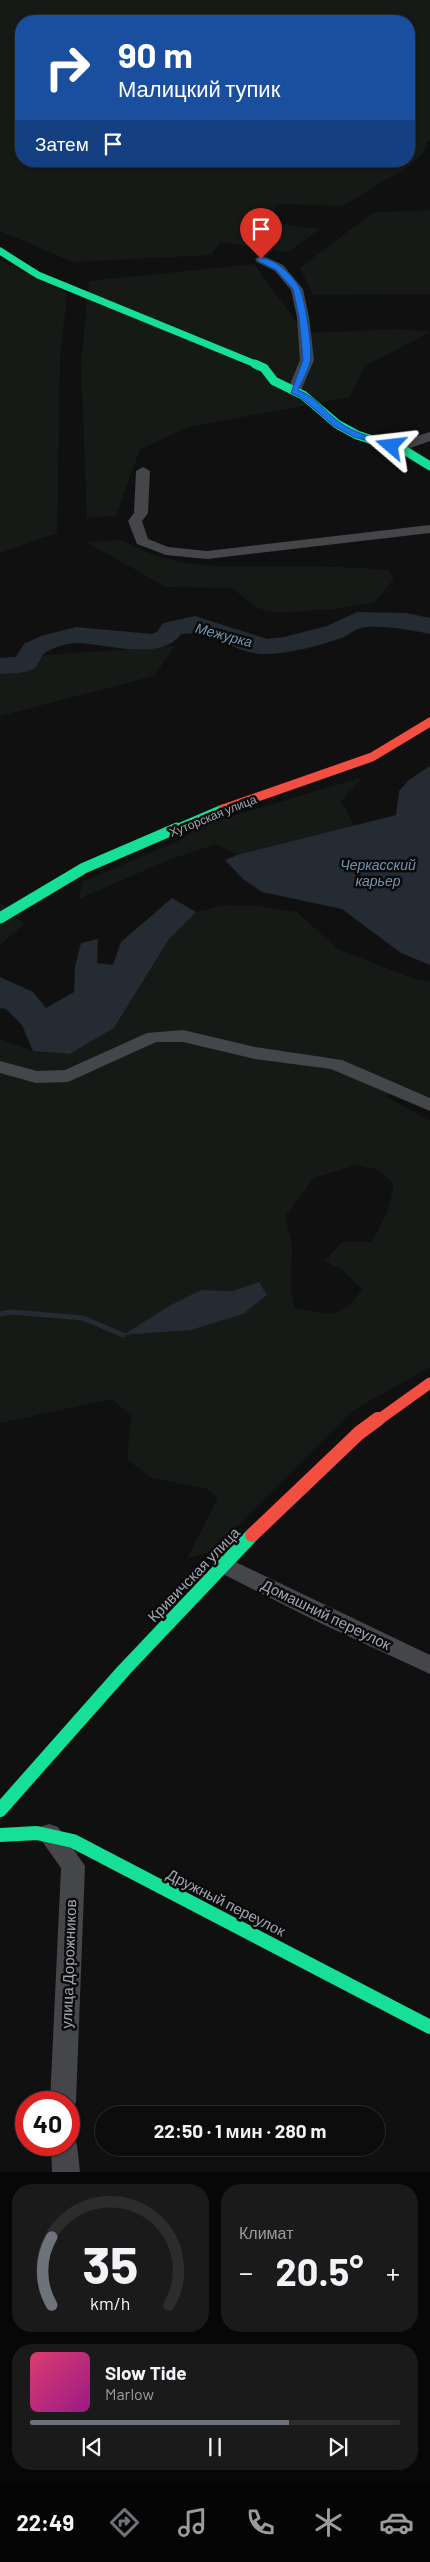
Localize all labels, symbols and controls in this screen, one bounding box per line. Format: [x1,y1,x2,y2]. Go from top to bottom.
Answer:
text: 90 m [118,33,193,75]
icon: right [35,35,100,100]
text: Малицкий тупик [118,75,280,101]
icon: arrive [99,130,127,158]
text: Затем [35,132,89,155]
pin [240,208,282,259]
icon: arrive [247,215,275,243]
position arrow [364,419,416,471]
water label: Межурка [194,619,255,650]
street label: Хуторская улица [167,791,259,840]
water label: Черкасский карьер [340,856,416,889]
street label: Кривичская улица [143,1523,244,1625]
street label: Домашний переулок [259,1575,394,1653]
street label: Дружный переулок [164,1864,289,1940]
street label: улица Дорожников [57,1899,79,2029]
speed limit sign: 40 [15,2091,80,2156]
text: 22:50 · 1 мин · 280 m [154,2119,326,2142]
text: Климат [239,2223,293,2242]
text: 35 [82,2232,139,2294]
text: 20.5° [276,2248,363,2294]
text: − [239,2255,253,2289]
text: + [386,2255,400,2289]
text: km/h [90,2292,131,2314]
text: Slow Tide [105,2361,187,2384]
text: Marlow [105,2384,154,2403]
icon: previous [78,2433,106,2461]
icon: pause [201,2433,229,2461]
icon: next [324,2433,352,2461]
icon: directions [107,2505,142,2540]
icon: music [175,2505,210,2540]
icon: phone [243,2505,278,2540]
icon: climate [311,2505,346,2540]
icon: car [379,2505,414,2540]
text: 22:49 [16,2509,74,2535]

